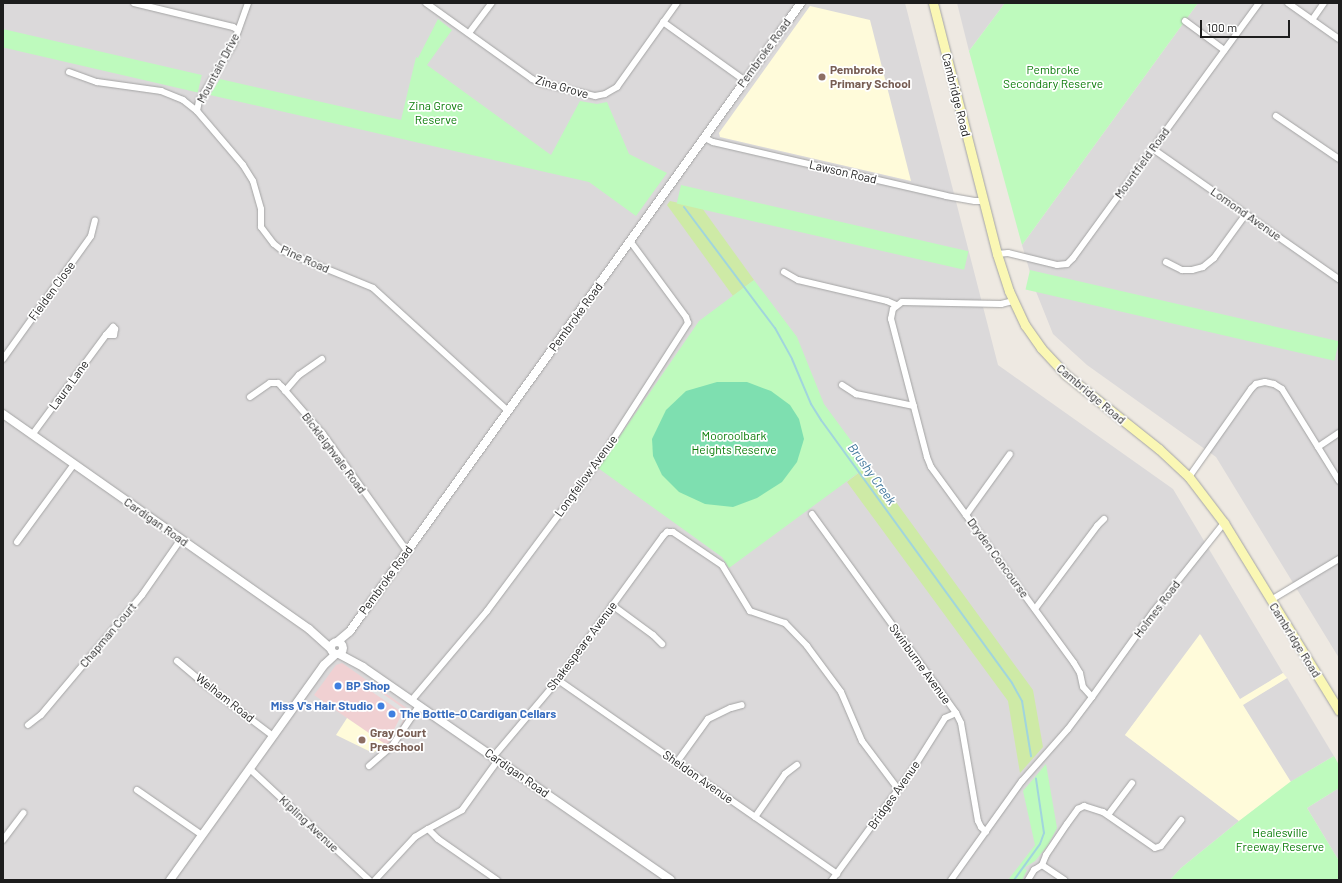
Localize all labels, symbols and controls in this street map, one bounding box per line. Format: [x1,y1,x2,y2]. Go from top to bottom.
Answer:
scale bar [1202,12,1292,38]
street label: Pembroke Road [734,16,794,90]
text: 100 m [1207,20,1237,34]
street label: Mountain Drive [194,31,242,105]
street label: Cambridge Road [939,52,973,138]
place label: Pembroke Primary School [830,63,911,91]
park label: Pembroke Secondary Reserve [1003,63,1103,91]
marker: Pembroke Primary School [817,72,827,82]
street label: Zina Grove [534,73,590,101]
park label: Zina Grove Reserve [409,99,463,127]
street label: Mountfield Road [1111,125,1173,201]
street label: Lawson Road [808,157,878,187]
street label: Lomond Avenue [1208,184,1284,244]
street label: Pine Road [278,242,332,276]
street label: Fielden Close [26,259,78,323]
street label: Pembroke Road [546,280,606,354]
street label: Laura Lane [46,357,92,413]
street label: Cambridge Road [1054,361,1128,427]
street label: Bickleighvale Road [299,410,369,496]
park label: Mooroolbark Heights Reserve [691,429,777,457]
street label: Longfellow Avenue [552,432,620,520]
water label: Brushy Creek [844,440,900,508]
street label: Cardigan Road [121,495,191,549]
street label: Dryden Concourse [964,515,1032,601]
street label: Pembroke Road [356,543,416,617]
street label: Holmes Road [1131,578,1183,640]
street label: Shakespeare Avenue [544,599,620,693]
street label: Chapman Court [77,600,139,670]
street label: Cambridge Road [1266,600,1324,680]
street label: Swinburne Avenue [886,621,954,707]
street label: Welham Road [193,671,257,725]
place label: BP Shop [346,679,390,693]
marker: BP Shop [333,681,343,691]
place label: Miss V's Hair Studio [271,699,373,713]
marker: Miss V's Hair Studio [376,701,386,711]
place label: The Bottle-O Cardigan Cellars [400,707,556,721]
marker: The Bottle-O Cardigan Cellars [387,709,397,719]
place label: Gray Court Preschool [370,726,426,754]
marker: Gray Court Preschool [357,735,367,745]
street label: Cardigan Road [482,746,552,800]
street label: Sheldon Avenue [660,747,736,807]
street label: Bridges Avenue [865,758,923,832]
street label: Kipling Avenue [276,793,342,855]
park label: Healesville Freeway Reserve [1236,826,1324,854]

